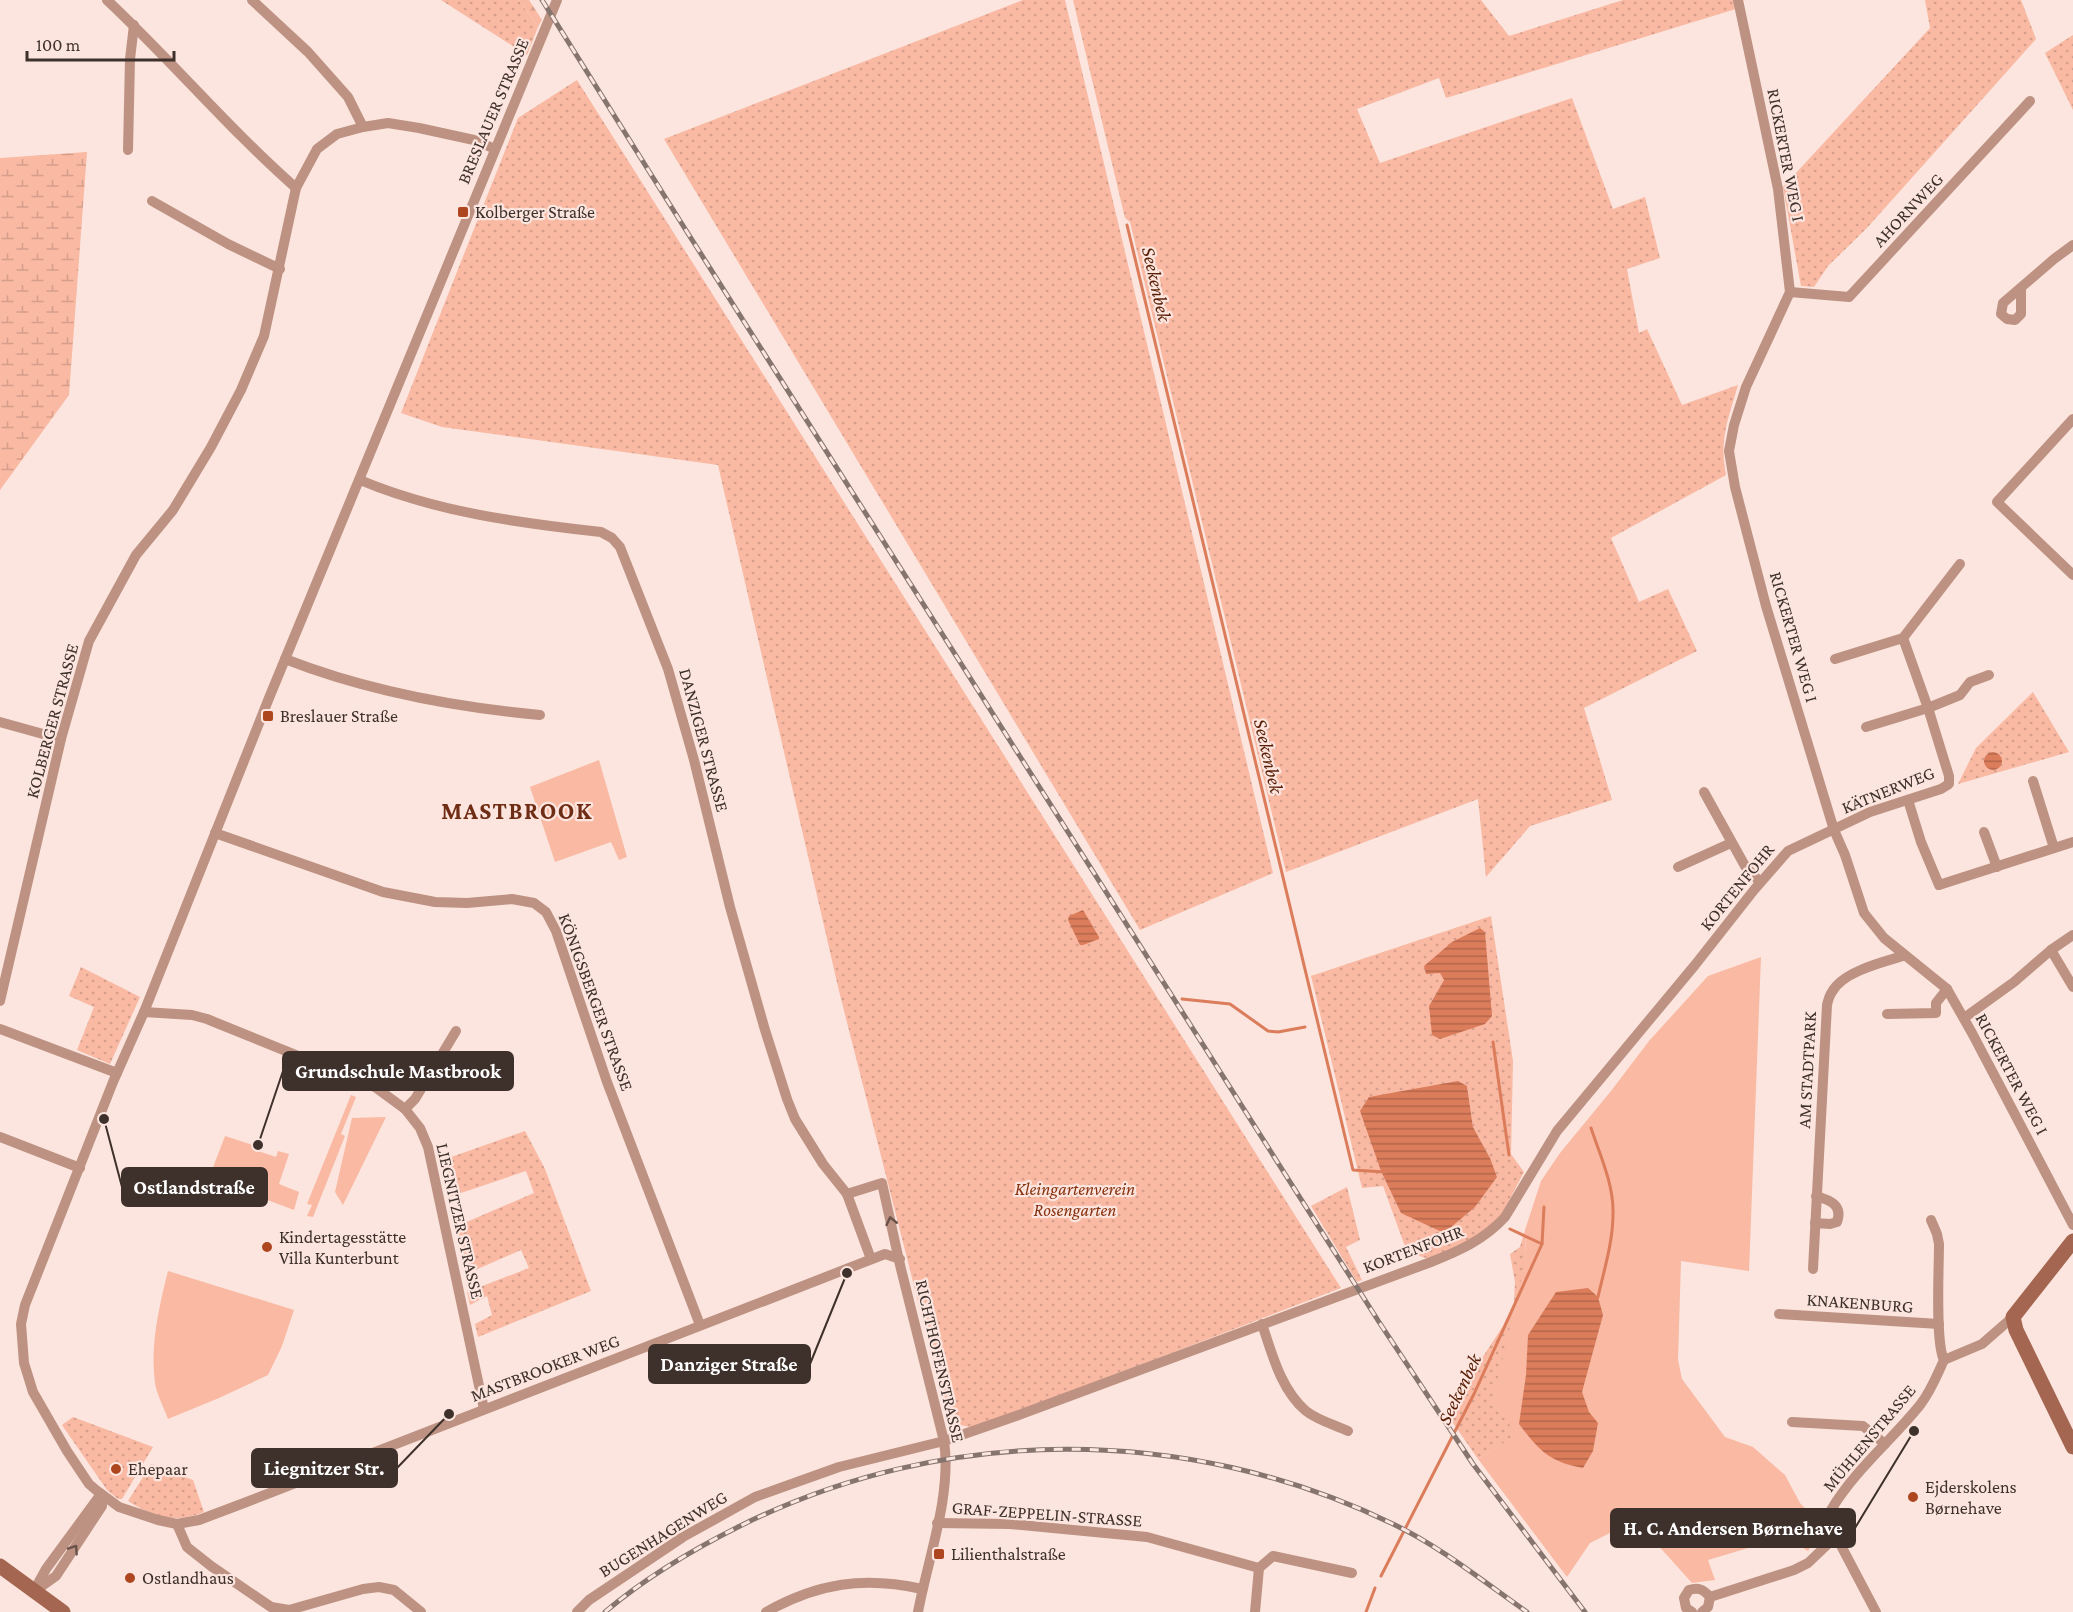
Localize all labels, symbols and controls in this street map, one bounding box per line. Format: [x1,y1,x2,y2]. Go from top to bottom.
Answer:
scale bar [27,24,174,62]
text: 100 m [36,35,81,55]
street label: BRESLAUER STRASSE [453,35,533,187]
street label: RICKERTER WEG I [1763,87,1809,223]
street label: AHORNWEG [1869,169,1947,251]
place label: Kolberger Straße [475,202,595,222]
marker: Kolberger Straße [456,205,470,219]
water label: Seekenbek [1138,244,1177,325]
street label: RICKERTER WEG I [1766,569,1822,705]
street label: KOLBERGER STRASSE [22,641,82,801]
street label: DANZIGER STRASSE [675,666,733,814]
place label: Breslauer Straße [280,706,398,726]
marker: Breslauer Straße [261,709,275,723]
water label: Seekenbek [1250,716,1289,797]
street label: KÄTNERWEG [1839,762,1937,818]
district label: MASTBROOK [441,797,593,824]
street label: KORTENFOHR [1696,839,1779,934]
street label: KÖNIGSBERGER STRASSE [555,910,638,1094]
street label: AM STADTPARK [1794,1010,1820,1129]
street label: RICKERTER WEG I [1971,1010,2053,1138]
callout: Grundschule Mastbrook [283,1052,513,1090]
text: Grundschule Mastbrook [295,1060,502,1082]
street label: LIEGNITZER STRASSE [432,1141,488,1301]
callout: Ostlandstraße [122,1168,267,1206]
text: Ostlandstraße [133,1176,255,1198]
park label: Kleingartenverein Rosengarten [1015,1179,1135,1220]
one-way arrow [885,1216,898,1226]
street label: KORTENFOHR [1360,1220,1467,1277]
place label: Kindertagesstätte Villa Kunterbunt [279,1227,406,1268]
marker: Kindertagesstätte Villa Kunterbunt [260,1240,274,1254]
street label: RICHTHOFENSTRASSE [912,1278,969,1445]
street label: KNAKENBURG [1806,1289,1914,1317]
street label: MASTBROOKER WEG [468,1330,622,1406]
callout: Danziger Straße [649,1345,810,1383]
water label: Seekenbek [1432,1349,1486,1428]
text: Danziger Straße [660,1353,798,1375]
street label: MÜHLENSTRASSE [1818,1380,1920,1496]
callout: Liegnitzer Str. [252,1449,397,1487]
text: Liegnitzer Str. [263,1457,385,1479]
place label: Ehepaar [128,1459,188,1479]
marker: Ehepaar [109,1462,123,1476]
place label: Ejderskolens Børnehave [1925,1477,2017,1518]
street label: BUGENHAGENWEG [595,1487,731,1581]
marker: Ejderskolens Børnehave [1906,1490,1920,1504]
street label: GRAF-ZEPPELIN-STRASSE [951,1497,1143,1531]
callout: H. C. Andersen Børnehave [1611,1509,1855,1547]
text: H. C. Andersen Børnehave [1623,1517,1843,1539]
place label: Lilienthalstraße [951,1544,1066,1564]
one-way arrow [67,1545,78,1556]
marker: Lilienthalstraße [932,1547,946,1561]
place label: Ostlandhaus [142,1568,234,1588]
marker: Ostlandhaus [123,1571,137,1585]

